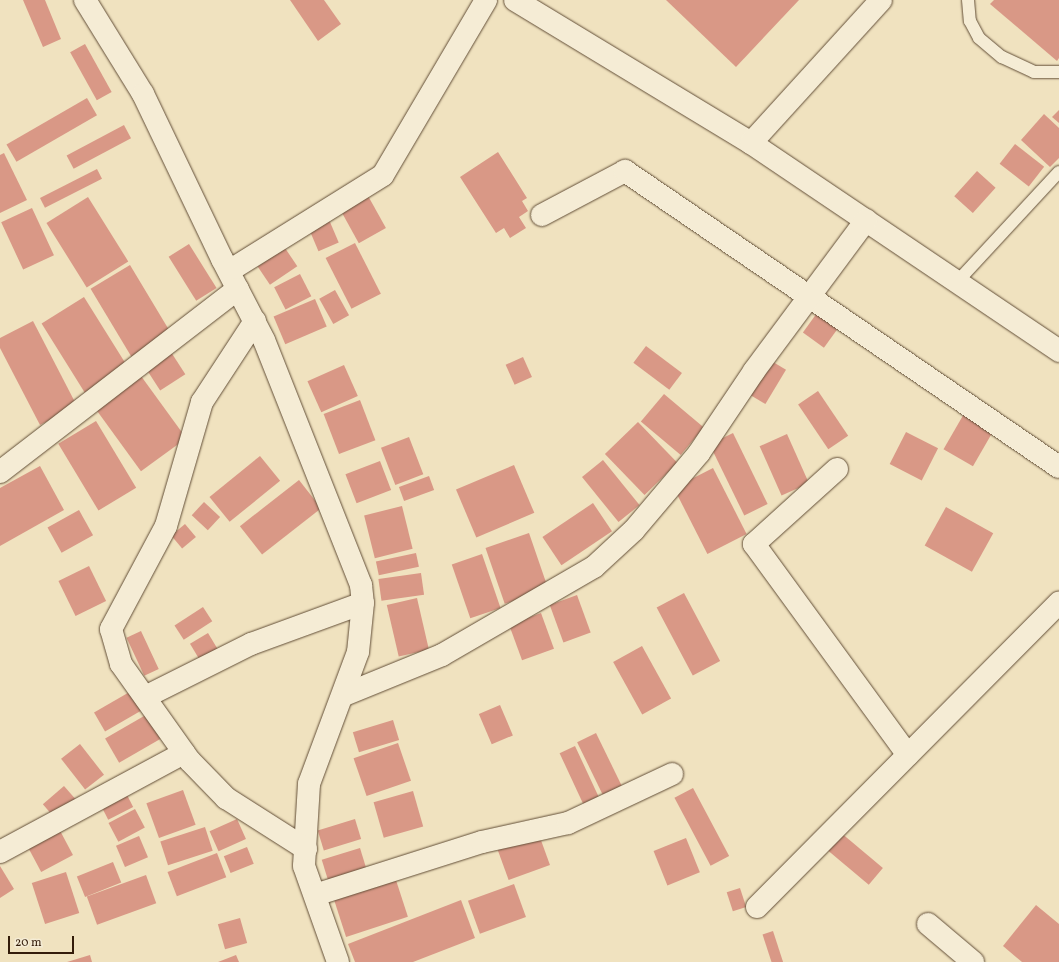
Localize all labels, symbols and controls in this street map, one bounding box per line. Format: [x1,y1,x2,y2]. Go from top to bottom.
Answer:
scale bar [10,928,76,954]
text: 20 m [15,935,42,951]

